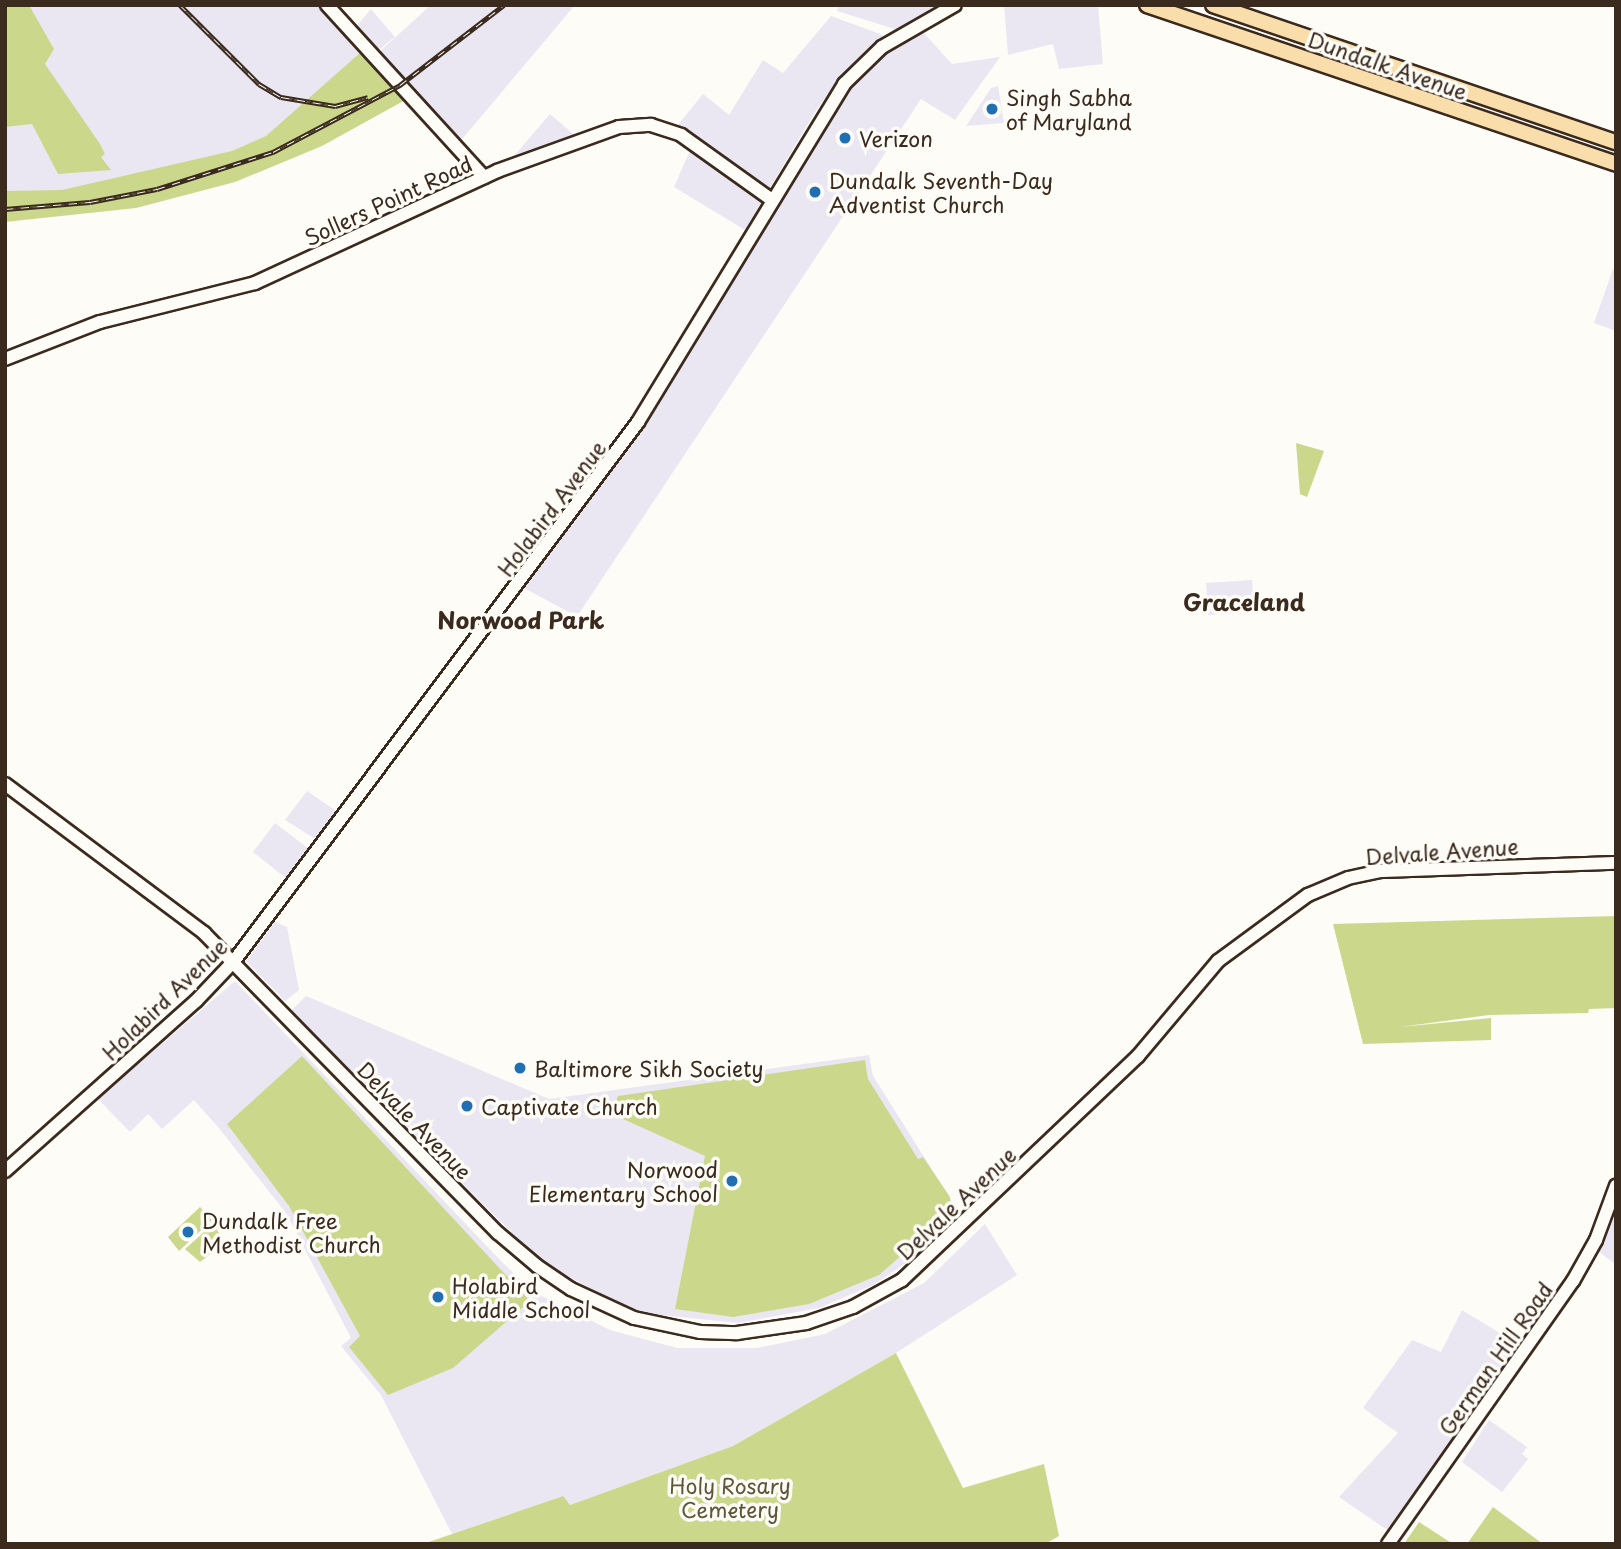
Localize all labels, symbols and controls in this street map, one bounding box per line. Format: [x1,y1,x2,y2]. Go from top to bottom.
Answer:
street label: Dundalk Avenue [1306,26,1470,104]
place label: Singh Sabha of Maryland [1006,84,1133,134]
marker: Singh Sabha of Maryland [984,101,1000,117]
place label: Verizon [859,125,933,151]
marker: Verizon [837,130,853,146]
street label: Sollers Point Road [300,150,476,250]
place label: Dundalk Seventh-Day Adventist Church [829,167,1055,217]
marker: Dundalk Seventh-Day Adventist Church [807,184,823,200]
street label: Holabird Avenue [491,435,611,581]
district label: Graceland [1183,588,1305,616]
district label: Norwood Park [437,606,605,634]
street label: Delvale Avenue [1365,833,1519,869]
street label: Holabird Avenue [96,933,232,1065]
place label: Baltimore Sikh Society [534,1055,764,1081]
street label: Delvale Avenue [353,1056,477,1184]
marker: Baltimore Sikh Society [512,1060,528,1076]
place label: Captivate Church [481,1093,658,1119]
marker: Captivate Church [459,1098,475,1114]
street label: Delvale Avenue [891,1142,1021,1264]
place label: Norwood Elementary School [529,1156,718,1206]
marker: Norwood Elementary School [724,1173,740,1189]
place label: Dundalk Free Methodist Church [202,1207,381,1257]
marker: Dundalk Free Methodist Church [180,1224,196,1240]
place label: Holabird Middle School [452,1272,592,1322]
street label: German Hill Road [1433,1277,1557,1439]
marker: Holabird Middle School [430,1289,446,1305]
park label: Holy Rosary Cemetery [669,1472,791,1522]

